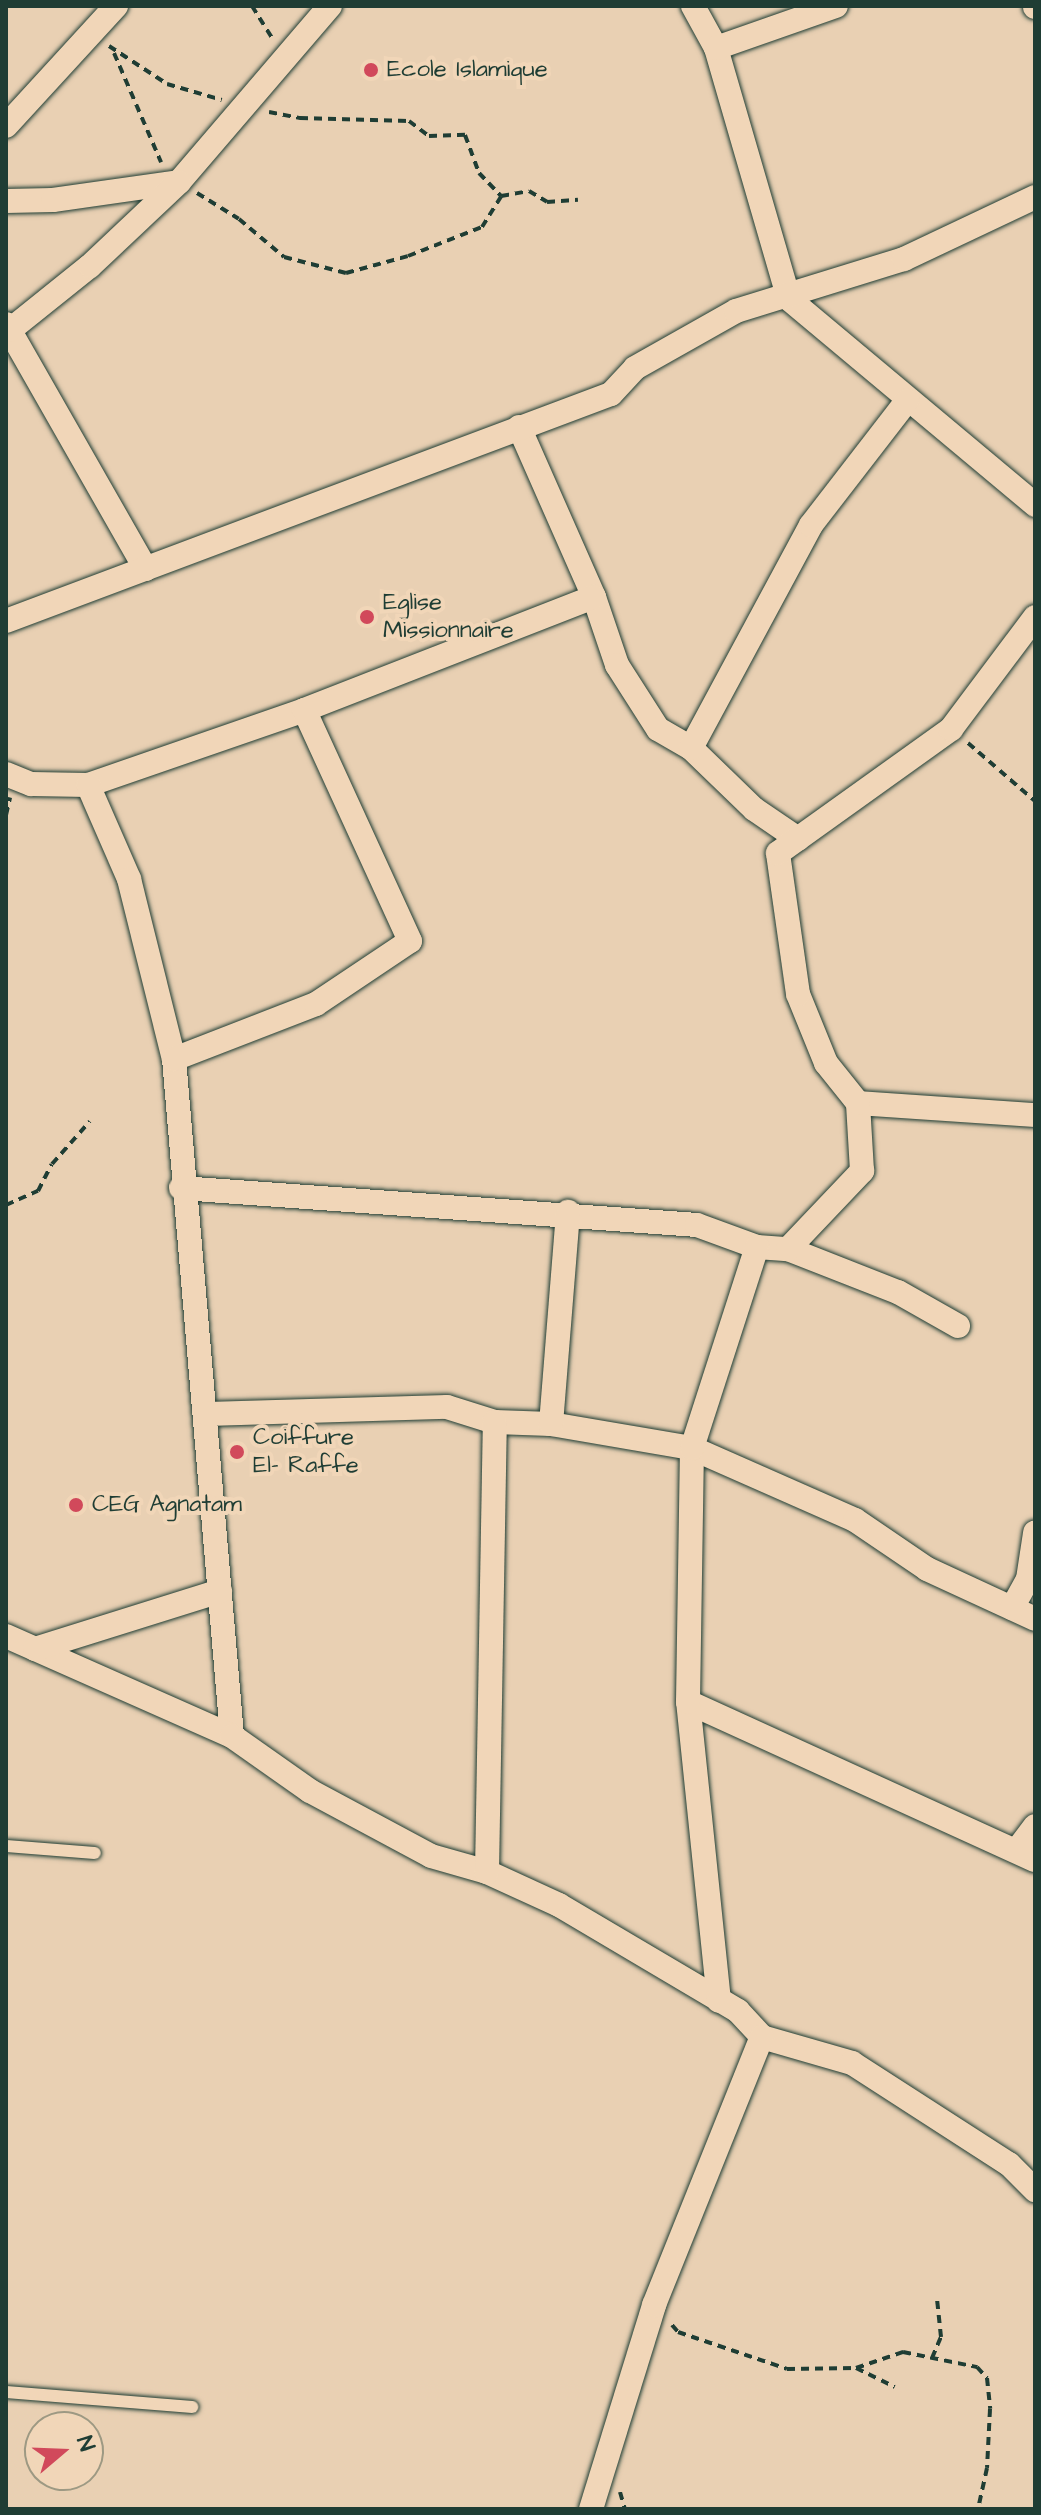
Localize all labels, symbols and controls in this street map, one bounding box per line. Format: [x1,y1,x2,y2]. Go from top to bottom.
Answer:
place label: Ecole Islamique [387,56,548,84]
marker: Ecole Islamique [362,61,380,79]
place label: Eglise Missionnaire [383,589,514,645]
marker: Eglise Missionnaire [358,608,376,626]
place label: Coiffure El- Raffe [253,1424,359,1480]
marker: Coiffure El- Raffe [228,1443,246,1461]
place label: CEG Agnatam [92,1491,242,1519]
marker: CEG Agnatam [67,1496,85,1514]
north arrow [24,2411,104,2491]
text: N [68,2432,102,2455]

